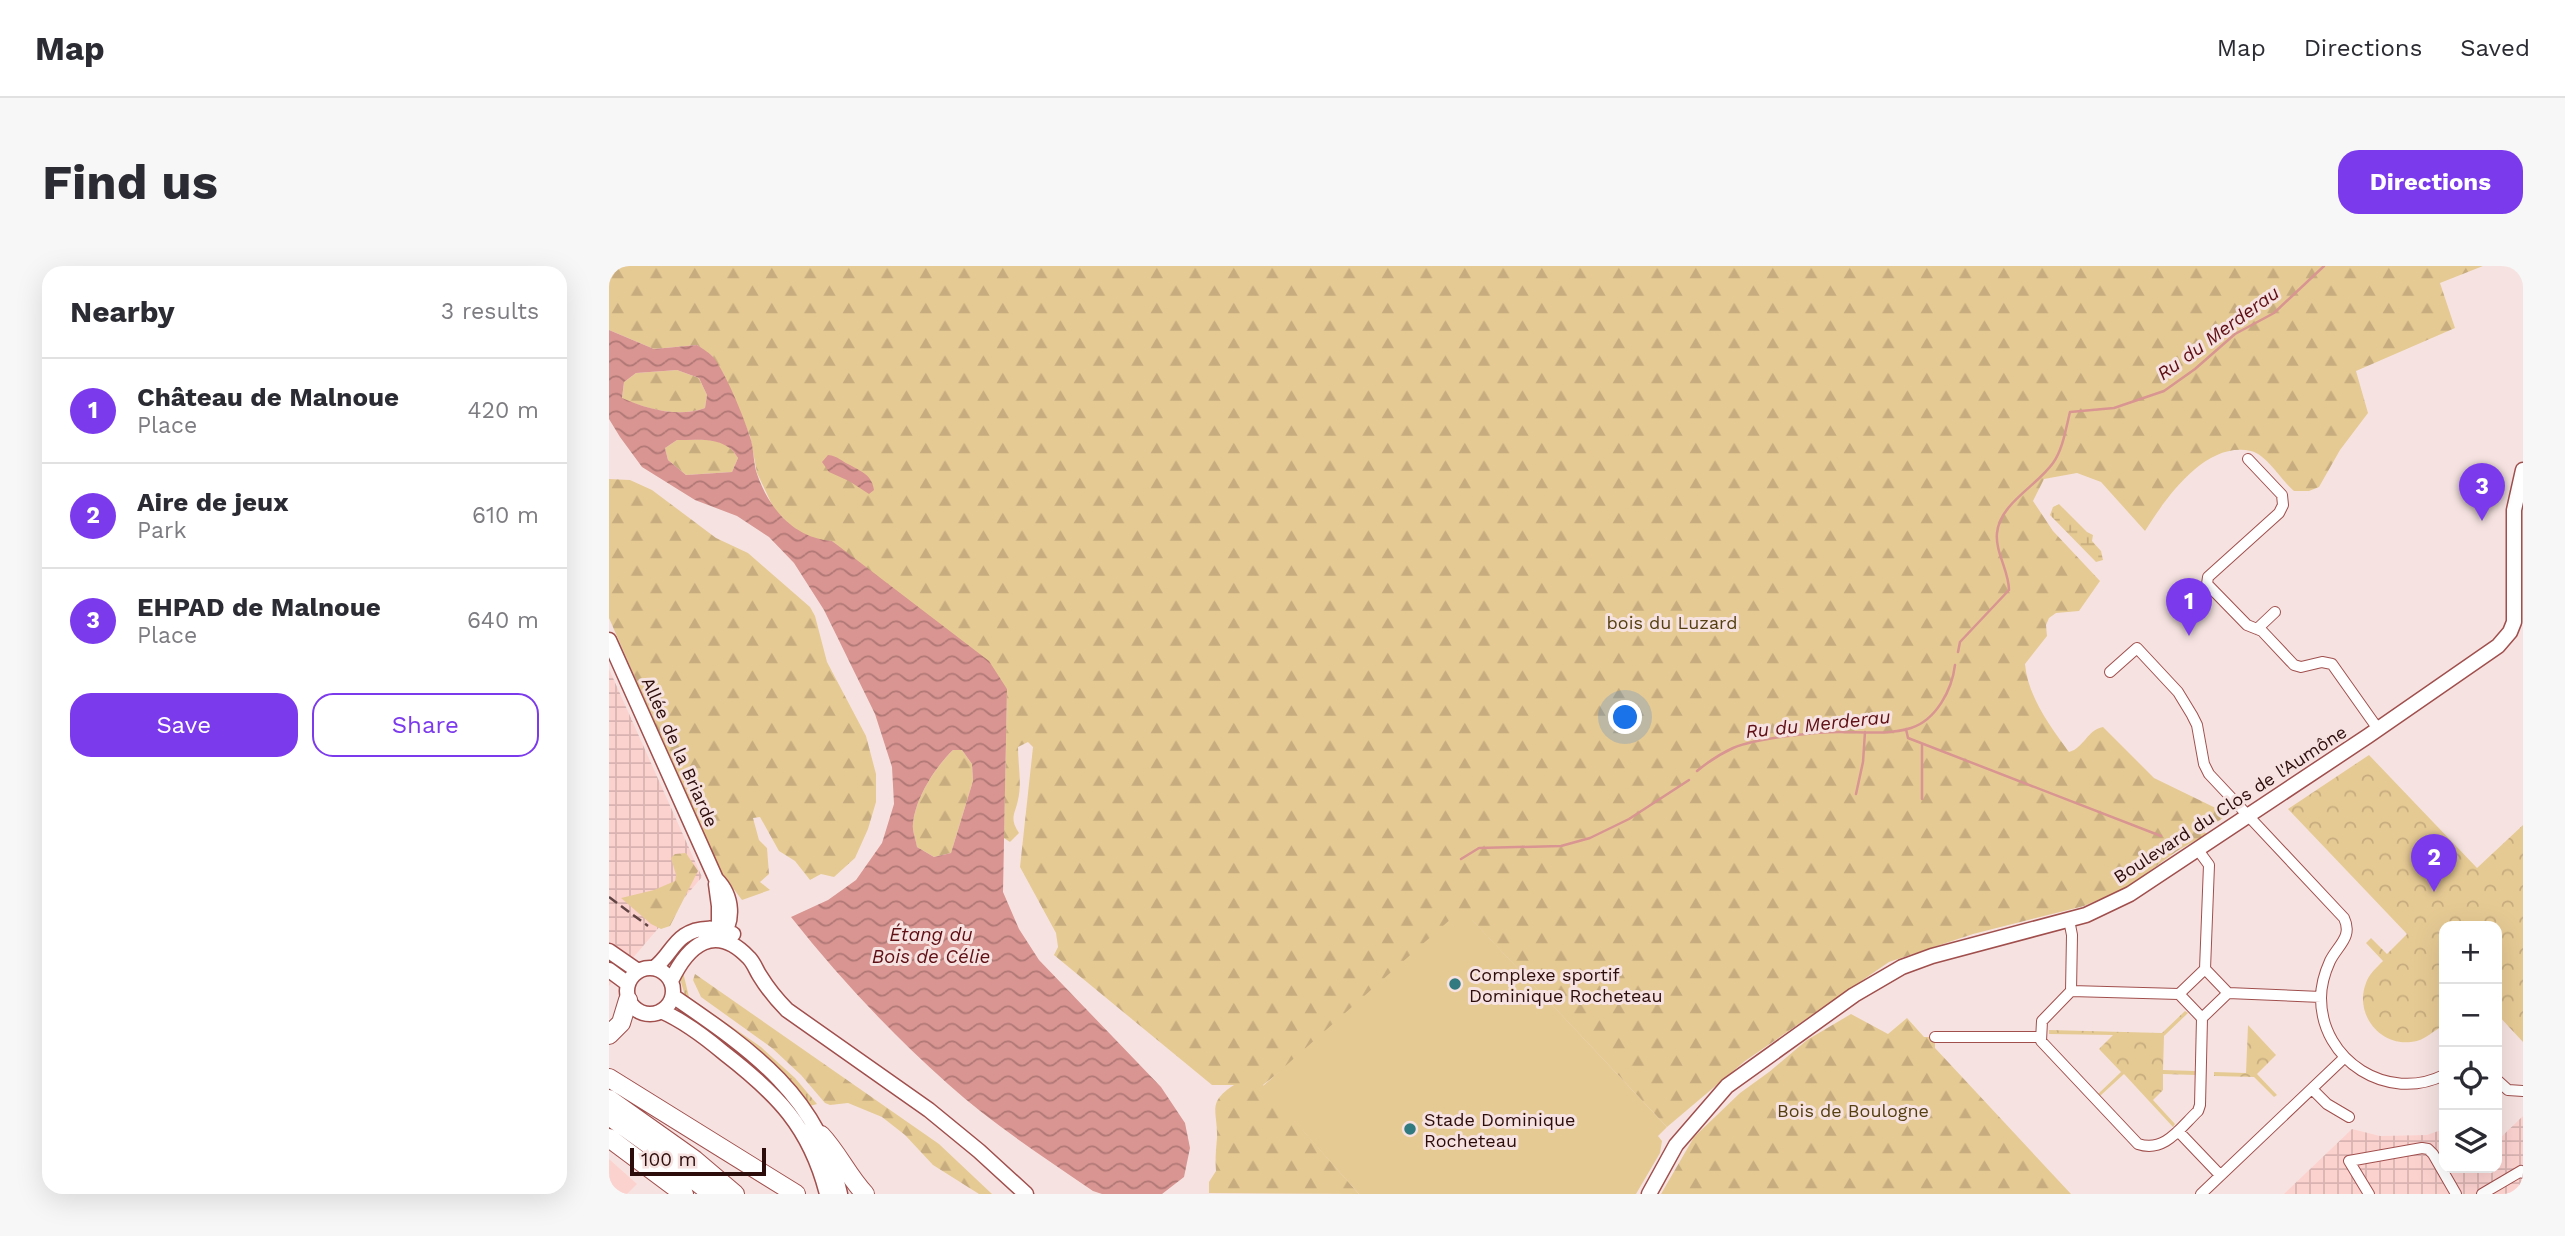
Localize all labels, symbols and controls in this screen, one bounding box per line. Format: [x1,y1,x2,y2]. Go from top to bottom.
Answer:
text: Map [35,29,105,68]
text: Map [2217,34,2266,62]
text: Directions [2304,34,2422,62]
text: Saved [2460,34,2530,62]
button: Directions [2338,150,2523,214]
text: Find us [42,153,218,211]
water label: Ru du Merderau [2152,281,2284,385]
text: Nearby [70,294,175,329]
text: 3 results [441,298,539,325]
text: Château de Malnoue [137,382,399,412]
text: 1 [88,397,98,424]
text: 420 m [467,397,539,424]
text: Place [137,412,197,439]
pin: 3 [2459,463,2505,521]
text: Aire de jeux [137,487,289,517]
text: 2 [86,502,100,529]
text: 610 m [472,502,539,529]
text: Park [137,517,186,544]
pin: 1 [2166,578,2212,636]
text: EHPAD de Malnoue [137,592,381,622]
text: 3 [86,607,100,634]
text: 640 m [467,607,539,634]
park label: bois du Luzard [1607,612,1737,633]
text: Place [137,622,197,649]
street label: Allée de la Briarde [637,674,723,830]
button: Save [70,693,298,757]
button: Share [312,693,539,757]
your location [1608,700,1642,734]
water label: Ru du Merderau [1744,705,1892,743]
street label: Boulevard du Clos de l'Aumône [2110,721,2350,887]
pin: 2 [2411,834,2457,892]
map controls [2439,921,2502,1173]
button: + [2439,921,2502,984]
water label: Étang du Bois de Célie [872,923,990,968]
place label: Complexe sportif Dominique Rocheteau [1469,964,1663,1006]
marker: Complexe sportif Dominique Rocheteau [1447,976,1463,992]
button: − [2439,984,2502,1047]
button: locate [2439,1047,2502,1110]
park label: Bois de Boulogne [1777,1100,1929,1121]
place label: Stade Dominique Rocheteau [1424,1109,1576,1151]
button: layers [2439,1110,2502,1173]
marker: Stade Dominique Rocheteau [1402,1121,1418,1137]
scale bar [630,1145,767,1177]
text: 100 m [641,1148,697,1171]

